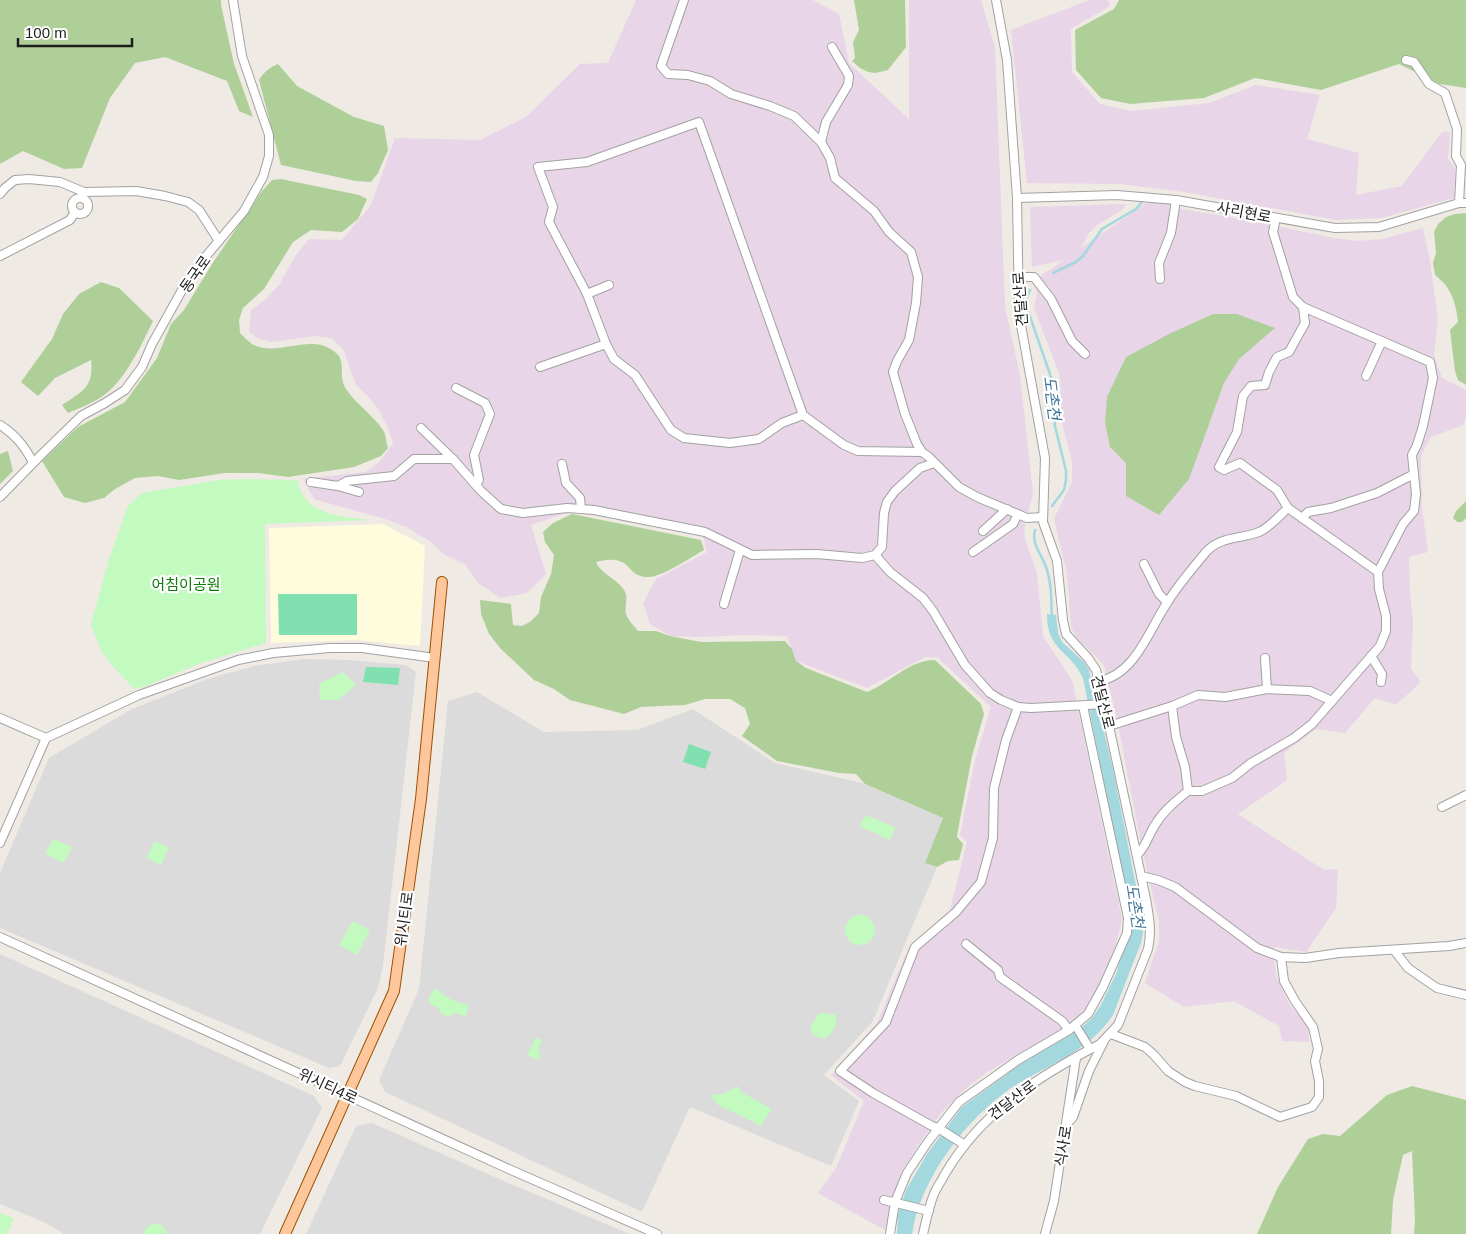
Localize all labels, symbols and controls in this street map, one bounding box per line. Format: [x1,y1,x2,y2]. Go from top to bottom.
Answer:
scale bar [18,15,131,47]
text: 100 m [25,24,67,41]
street label: 사리현로 [1215,198,1273,226]
street label: 동국로 [176,252,214,296]
street label: 견달산로 [1010,271,1030,327]
water label: 도촌천 [1041,375,1063,423]
park label: 어침이공원 [151,576,221,593]
street label: 견달산로 [1088,673,1118,731]
water label: 도촌천 [1123,883,1147,931]
street label: 위시티로 [392,890,416,948]
street label: 위시티4로 [296,1065,360,1107]
street label: 견달산로 [985,1077,1039,1123]
street label: 식사로 [1051,1124,1075,1168]

